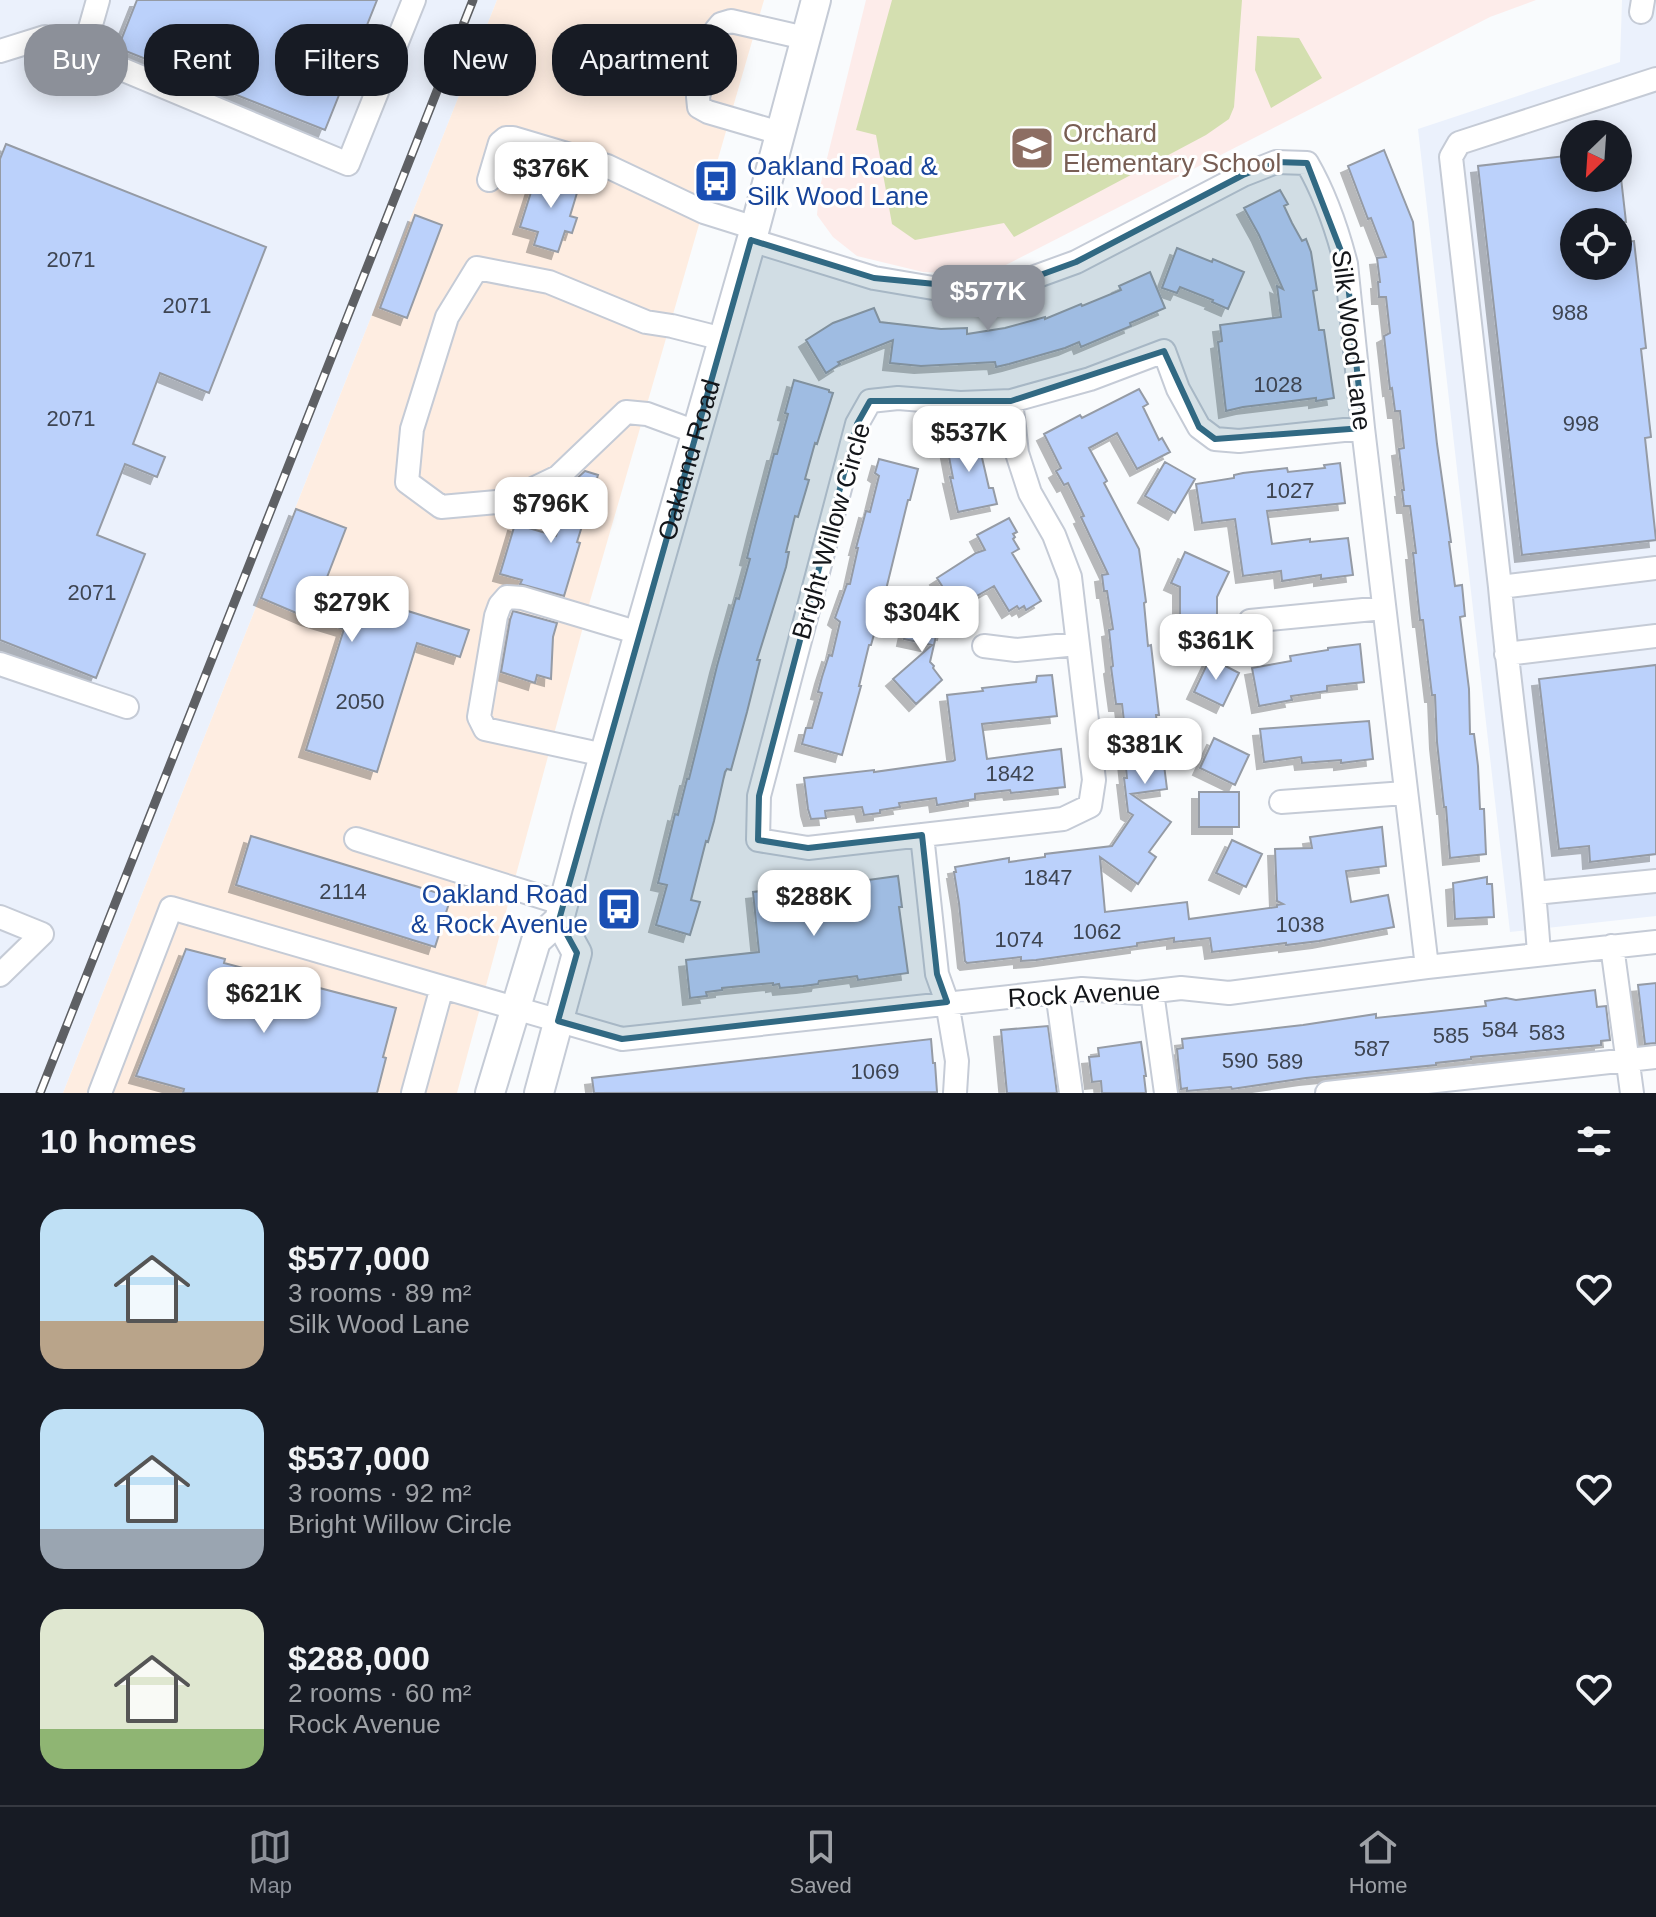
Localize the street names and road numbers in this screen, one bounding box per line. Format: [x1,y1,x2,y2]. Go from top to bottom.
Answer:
street label: Silk Wood Lane [1326,248,1378,432]
street label: Oakland Road [651,376,726,544]
street label: Bright Willow Circle [786,419,876,643]
street label: Rock Avenue [1007,975,1161,1013]

